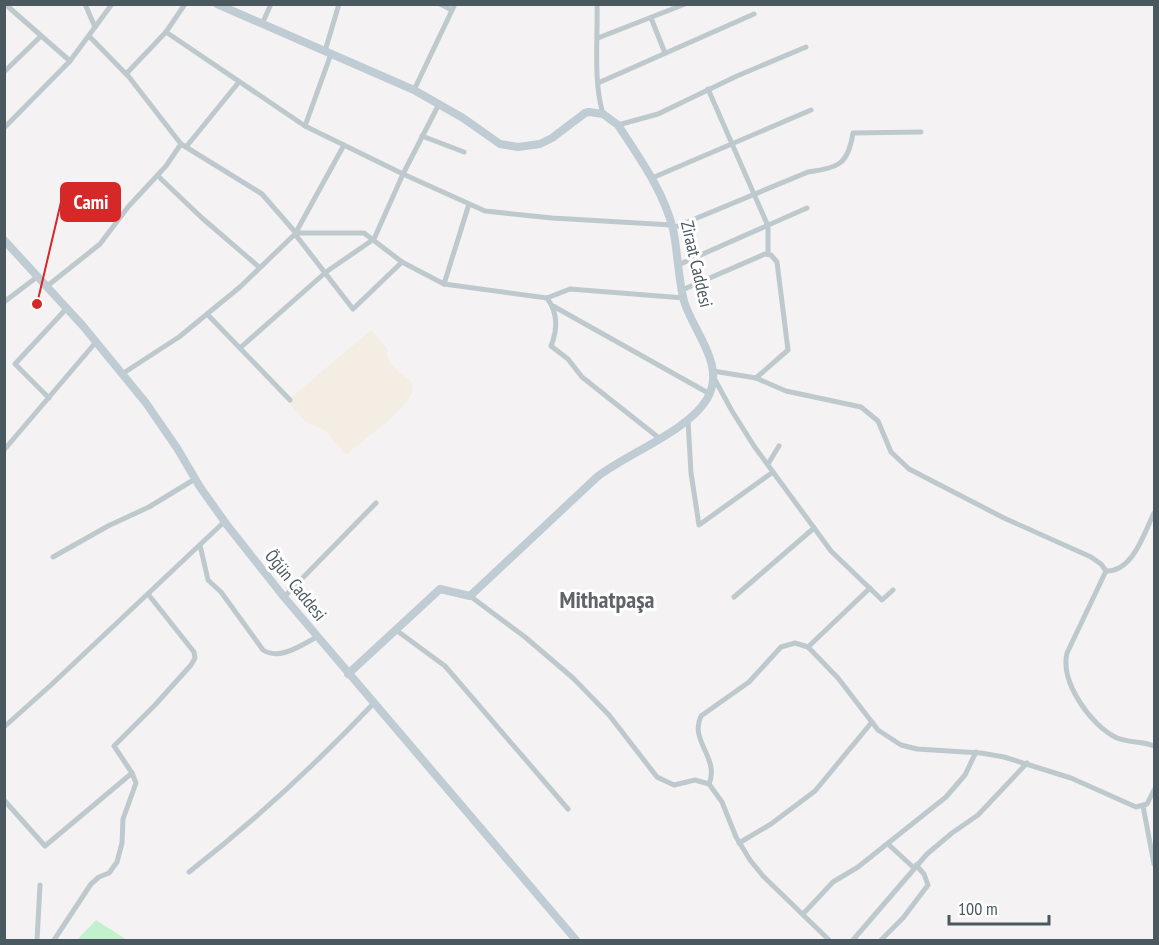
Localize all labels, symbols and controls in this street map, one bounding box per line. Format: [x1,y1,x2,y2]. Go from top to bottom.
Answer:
callout: Cami [61,183,120,221]
text: Cami [74,189,109,215]
street label: Ziraat Caddesi [676,218,718,310]
street label: Öğün Caddesi [260,545,332,625]
district label: Mithatpaşa [560,584,655,615]
scale bar [949,888,1050,926]
text: 100 m [958,897,998,920]

